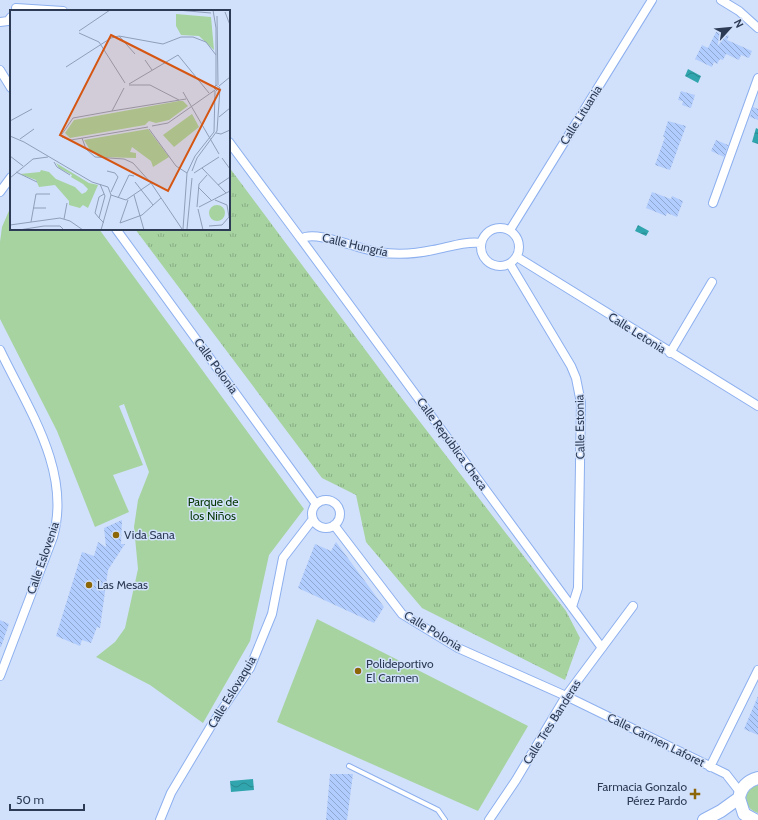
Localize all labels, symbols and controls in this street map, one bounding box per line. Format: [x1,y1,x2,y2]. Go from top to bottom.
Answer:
north arrow [710,8,750,48]
inset map [10,10,230,230]
text: N [731,17,747,30]
street label: Calle Lituania [556,82,605,147]
street label: Calle Hungría [321,230,390,259]
street label: Calle Letonia [606,309,669,356]
street label: Calle Polonia [191,335,242,397]
street label: Calle República Checa [414,394,491,493]
street label: Calle Estonia [571,394,588,460]
park label: Parque de los Niños [188,494,238,523]
street label: Calle Eslovenia [23,520,62,596]
place label: Vida Sana [124,527,175,542]
marker: Vida Sana [111,530,121,540]
place label: Las Mesas [97,577,148,592]
marker: Las Mesas [84,580,94,590]
street label: Calle Polonia [401,607,465,654]
street label: Calle Eslovaquia [204,653,259,730]
place label: Polideportivo El Carmen [366,656,434,685]
marker: Polideportivo El Carmen [353,666,363,676]
street label: Calle Tres Banderas [519,676,584,767]
street label: Calle Carmen Laforet [605,709,707,770]
place label: Farmacia Gonzalo Pérez Pardo [597,779,687,808]
scale bar [10,786,84,812]
marker: Farmacia Gonzalo Pérez Pardo [690,789,700,799]
text: 50 m [16,792,44,807]

